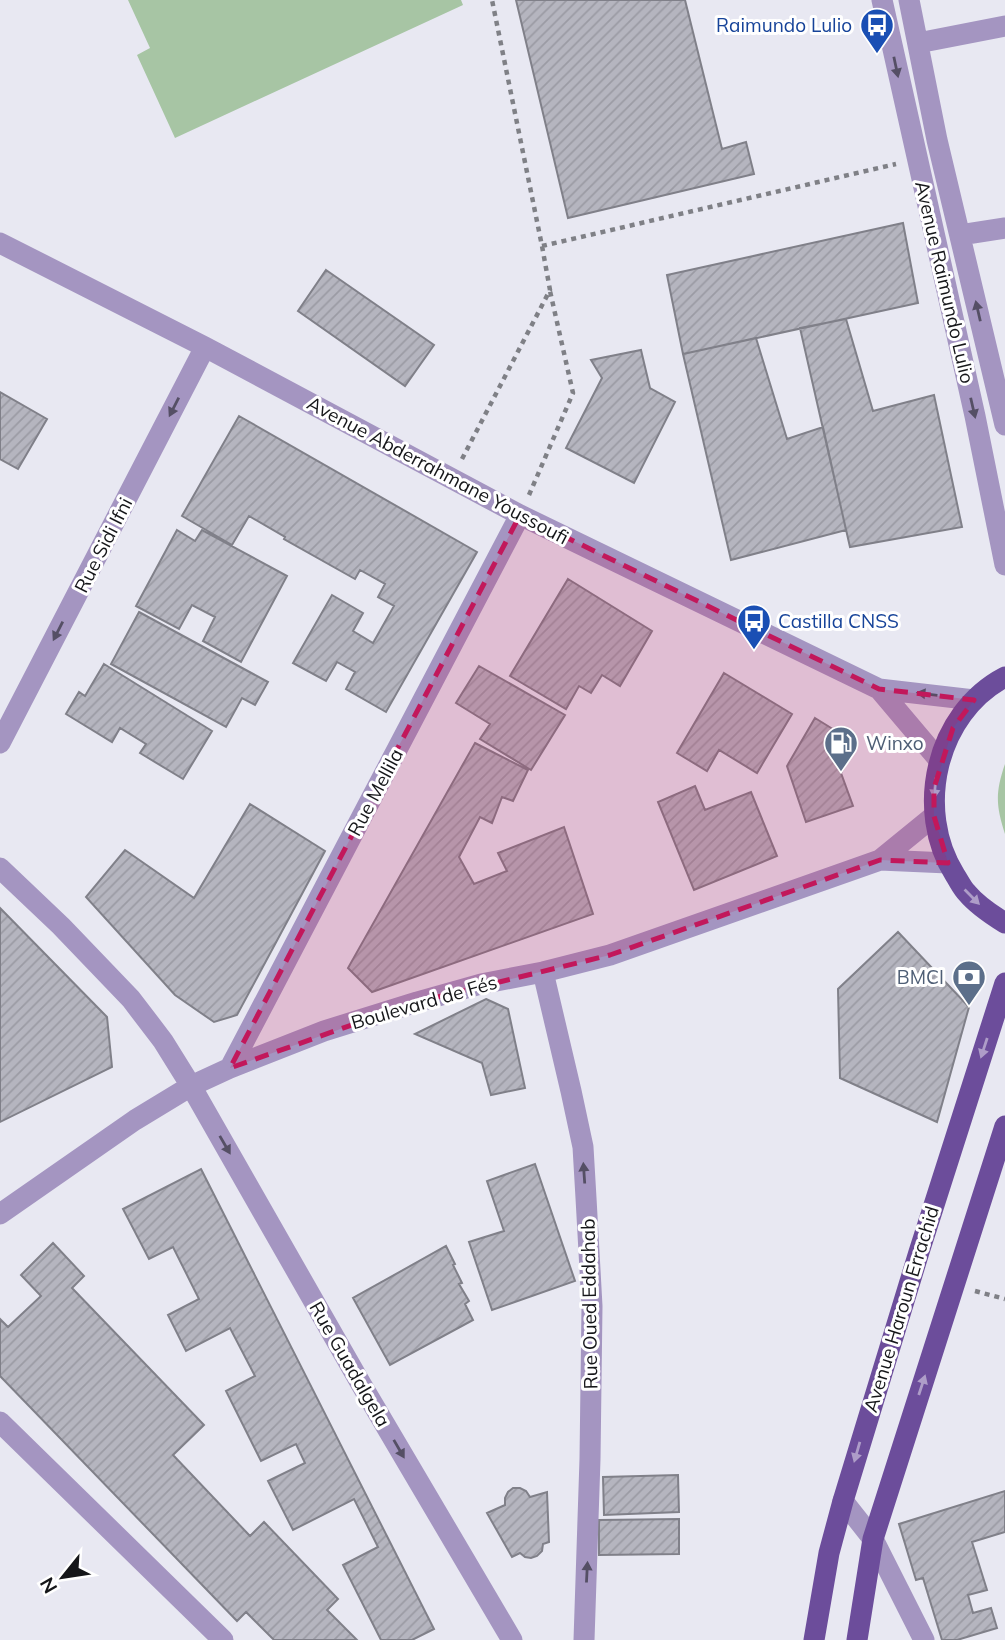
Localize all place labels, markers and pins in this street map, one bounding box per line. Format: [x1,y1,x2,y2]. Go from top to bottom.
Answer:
bus stop icon: Raimundo Lulio [858,6,896,55]
place label: Raimundo Lulio [716,13,852,37]
bus stop icon: Castilla CNSS [735,602,773,651]
place label: Castilla CNSS [778,609,899,633]
fuel station icon: Winxo [822,724,860,773]
place label: Winxo [866,731,924,755]
bank icon: BMCI [950,958,988,1007]
place label: BMCI [897,965,944,989]

